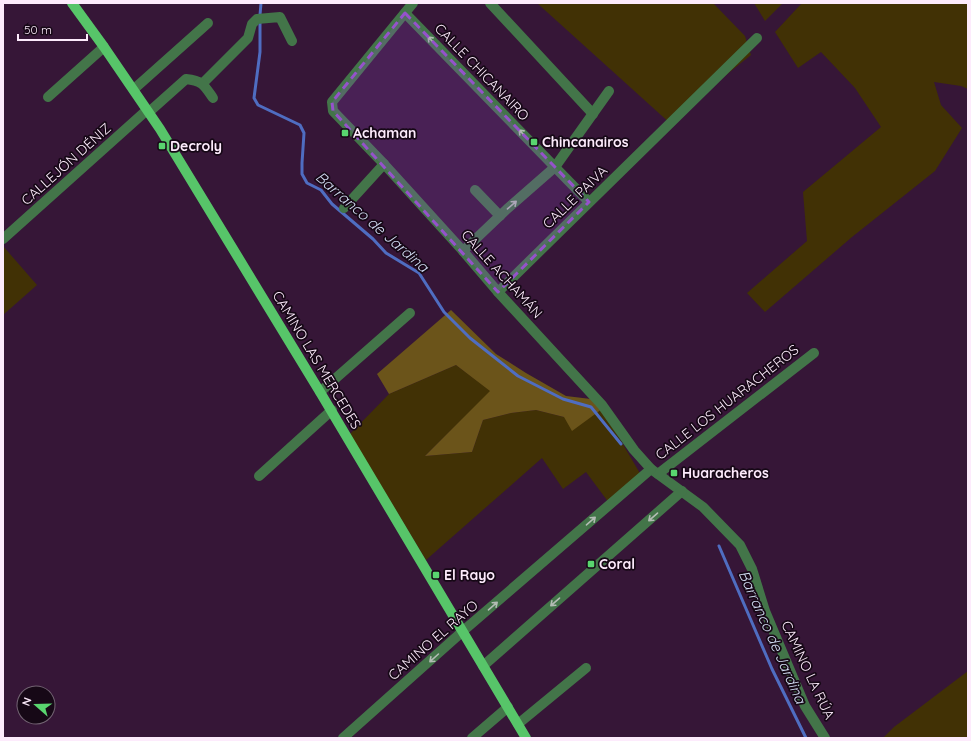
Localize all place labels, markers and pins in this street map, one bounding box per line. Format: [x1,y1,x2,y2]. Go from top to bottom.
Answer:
place label: Achaman [353,124,416,142]
marker: Achaman [340,128,350,138]
place label: Chincanairos [542,133,629,151]
place label: Decroly [170,137,222,155]
marker: Chincanairos [529,137,539,147]
marker: Decroly [157,141,167,151]
place label: Huaracheros [682,464,769,482]
marker: Huaracheros [669,468,679,478]
place label: Coral [599,555,635,573]
marker: Coral [586,559,596,569]
place label: El Rayo [444,566,495,584]
marker: El Rayo [431,570,441,580]

